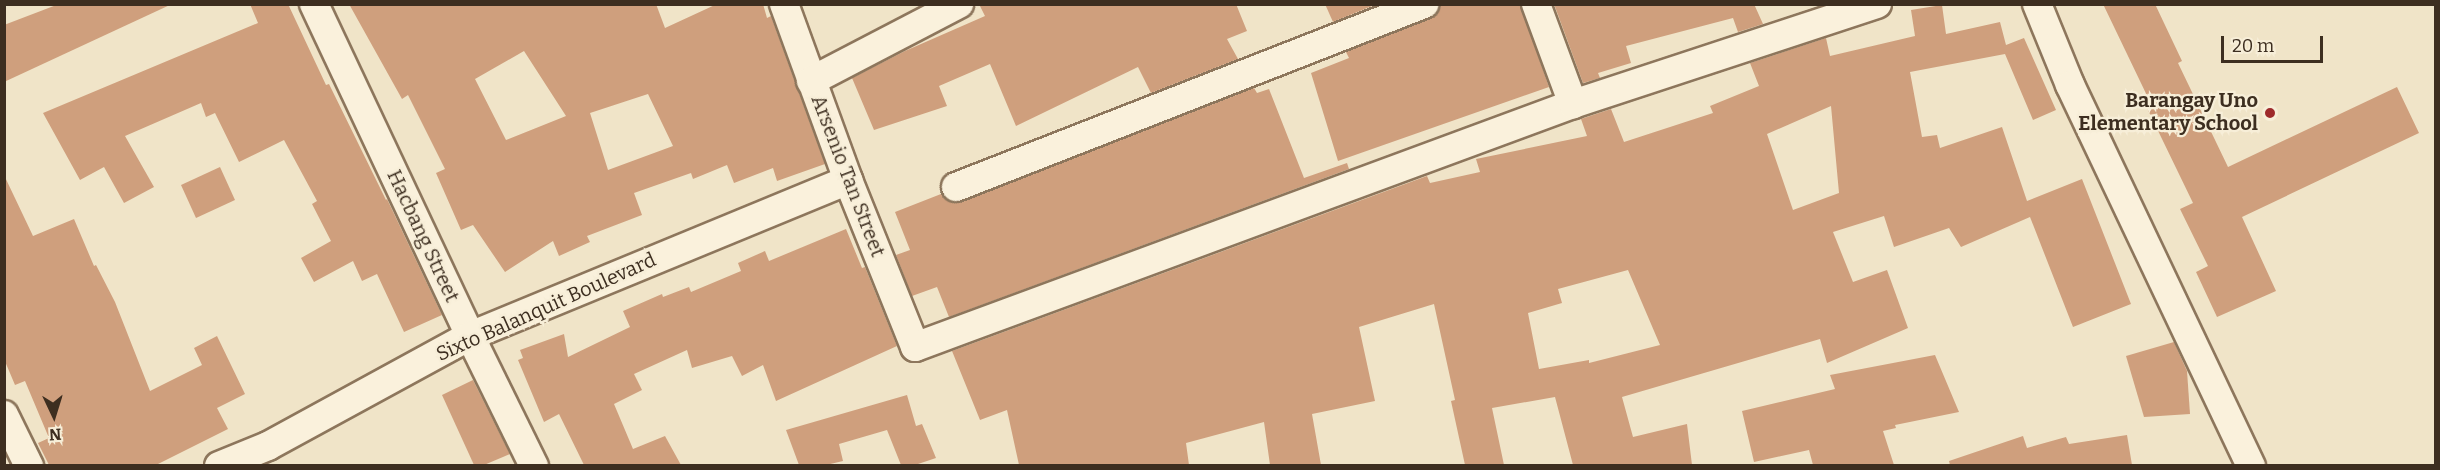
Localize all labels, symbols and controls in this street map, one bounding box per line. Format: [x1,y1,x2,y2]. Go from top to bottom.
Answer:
scale bar [2224,24,2326,62]
text: 20 m [2232,35,2274,57]
place label: Barangay Uno Elementary School [2078,89,2258,136]
street label: Arsenio Tan Street [806,92,890,260]
marker: Barangay Uno Elementary School [2263,106,2277,120]
street label: Hacbang Street [382,166,464,306]
street label: Sixto Balanquit Boulevard [432,248,660,366]
north arrow [24,386,84,446]
text: N [48,425,62,444]

